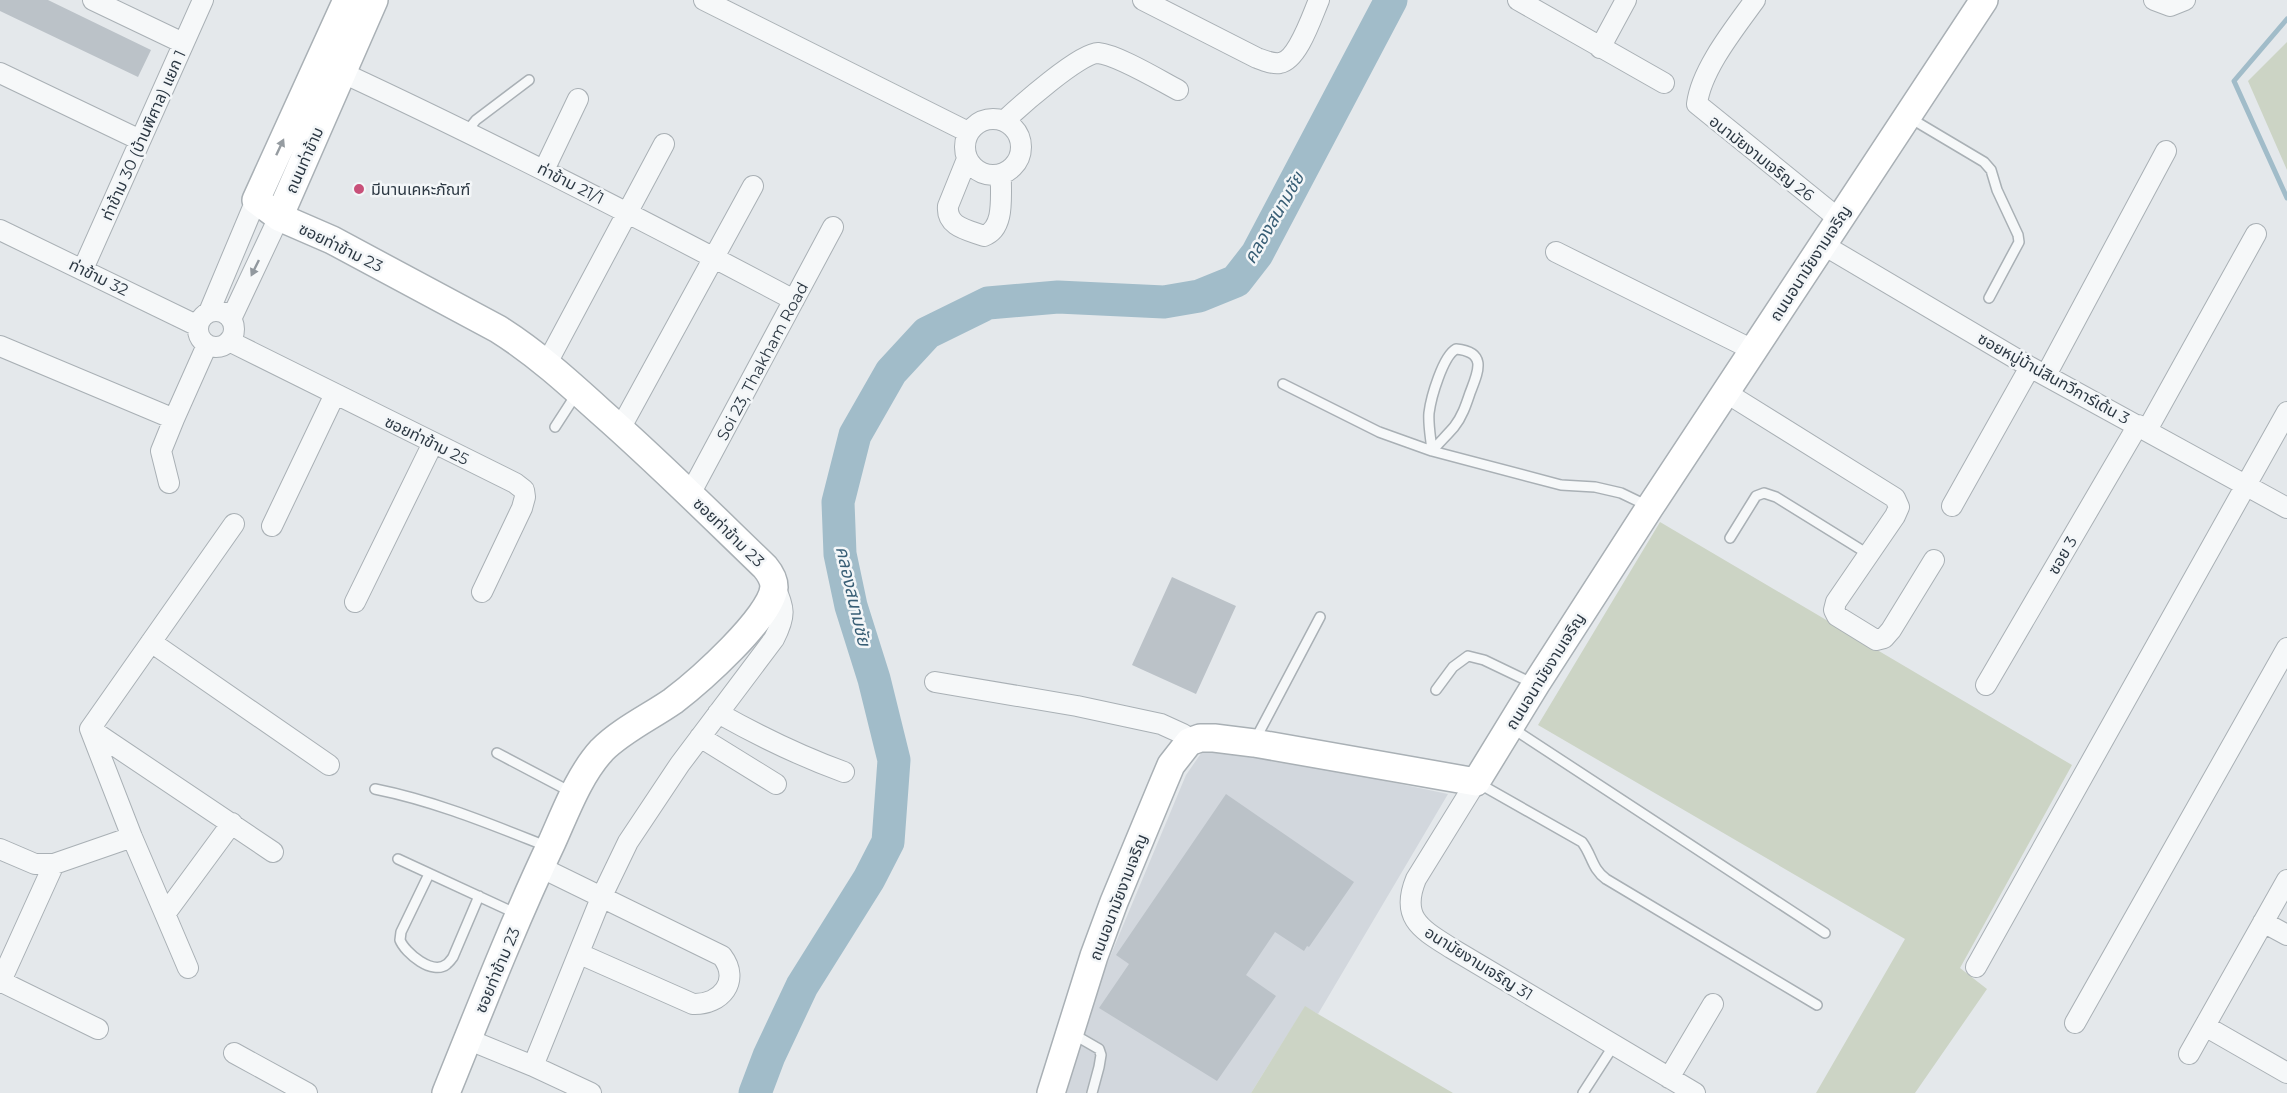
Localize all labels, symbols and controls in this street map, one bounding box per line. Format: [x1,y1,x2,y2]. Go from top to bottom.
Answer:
street label: ท่าข้าม 30 (บ้านพิศาล) แยก 1 [97,47,190,223]
street label: อนามัยงามเจริญ 26 [1705,112,1818,205]
street label: ถนนท่าข้าม [281,124,327,196]
one-way arrow [276,138,285,155]
street label: ท่าข้าม 21/1 [534,159,607,208]
water label: คลองสนามชัย [1239,167,1310,267]
place label: มีนานเคหะภัณฑ์ [371,180,470,199]
marker: มีนานเคหะภัณฑ์ [352,182,366,196]
street label: ถนนอนามัยงามเจริญ [1766,202,1855,325]
street label: ซอยท่าข้าม 23 [296,219,386,276]
street label: ท่าข้าม 32 [66,255,132,300]
one-way arrow [250,260,260,277]
street label: Soi 23, Thakham Road [713,279,812,444]
street label: ซอยหมู่บ้าน่สินทวีการ์เด้น 3 [1975,329,2133,428]
street label: ซอยท่าข้าม 25 [382,412,472,469]
street label: ซอยท่าข้าม 23 [689,494,768,571]
street label: ซอย 3 [2044,533,2081,578]
water label: คลองสนามชัย [831,544,875,649]
street label: ถนนอนามัยงามเจริญ [1502,609,1589,733]
street label: ถนนอนามัยงามเจริญ [1086,831,1151,963]
street label: อนามัยงามเจริญ 31 [1421,923,1536,1004]
street label: ซอยท่าข้าม 23 [471,925,524,1016]

